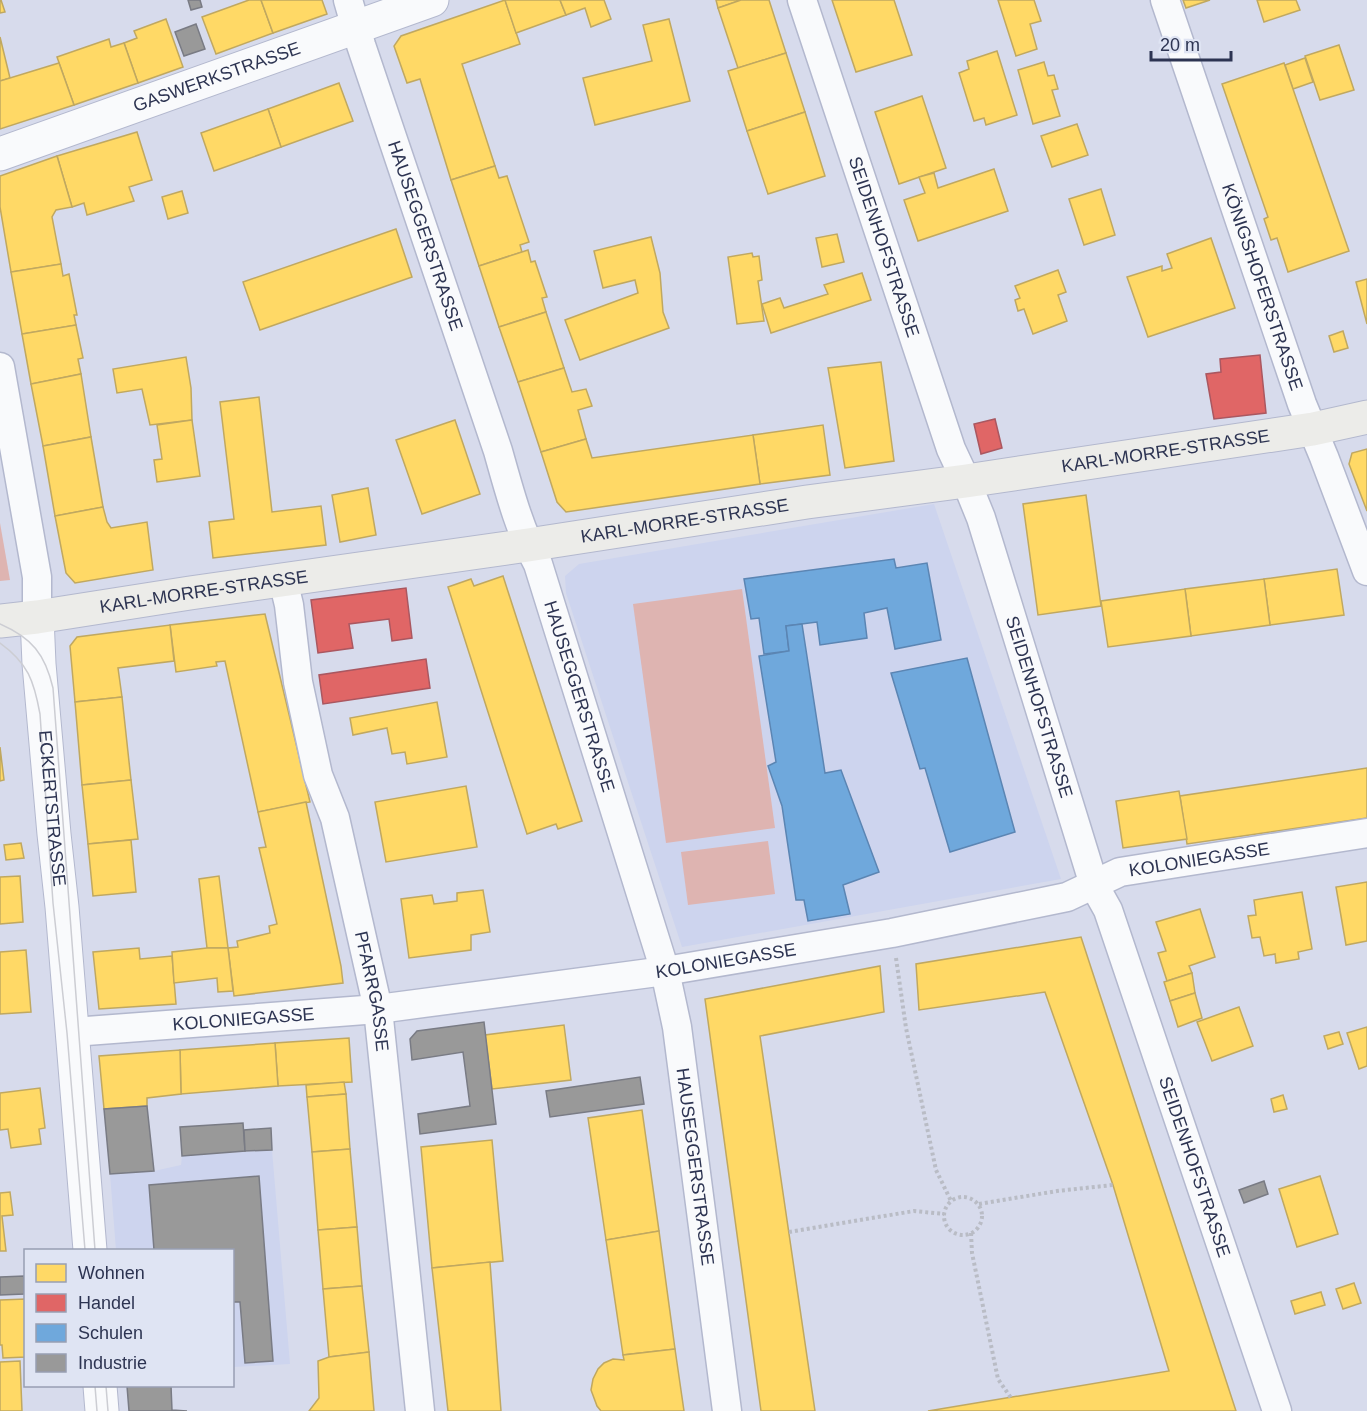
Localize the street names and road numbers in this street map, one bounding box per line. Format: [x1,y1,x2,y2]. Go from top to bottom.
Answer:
street label: GASWERKSTRASSE [130,38,303,116]
street label: HAUSEGGERSTRASSE [384,138,467,333]
street label: SEIDENHOFSTRASSE [845,154,923,340]
street label: KÖNIGSHOFERSTRASSE [1218,181,1307,393]
street label: KARL-MORRE-STRASSE [1060,426,1271,477]
street label: KARL-MORRE-STRASSE [579,495,790,547]
street label: KARL-MORRE-STRASSE [98,566,309,617]
street label: HAUSEGGERSTRASSE [540,598,618,794]
street label: SEIDENHOFSTRASSE [1002,614,1077,800]
street label: ECKERTSTRASSE [35,729,70,887]
street label: KOLONIEGASSE [1127,839,1271,880]
street label: PFARRGASSE [351,929,392,1052]
street label: KOLONIEGASSE [654,939,798,982]
street label: KOLONIEGASSE [172,1004,315,1034]
street label: HAUSEGGERSTRASSE [672,1067,718,1267]
street label: SEIDENHOFSTRASSE [1155,1074,1234,1260]

